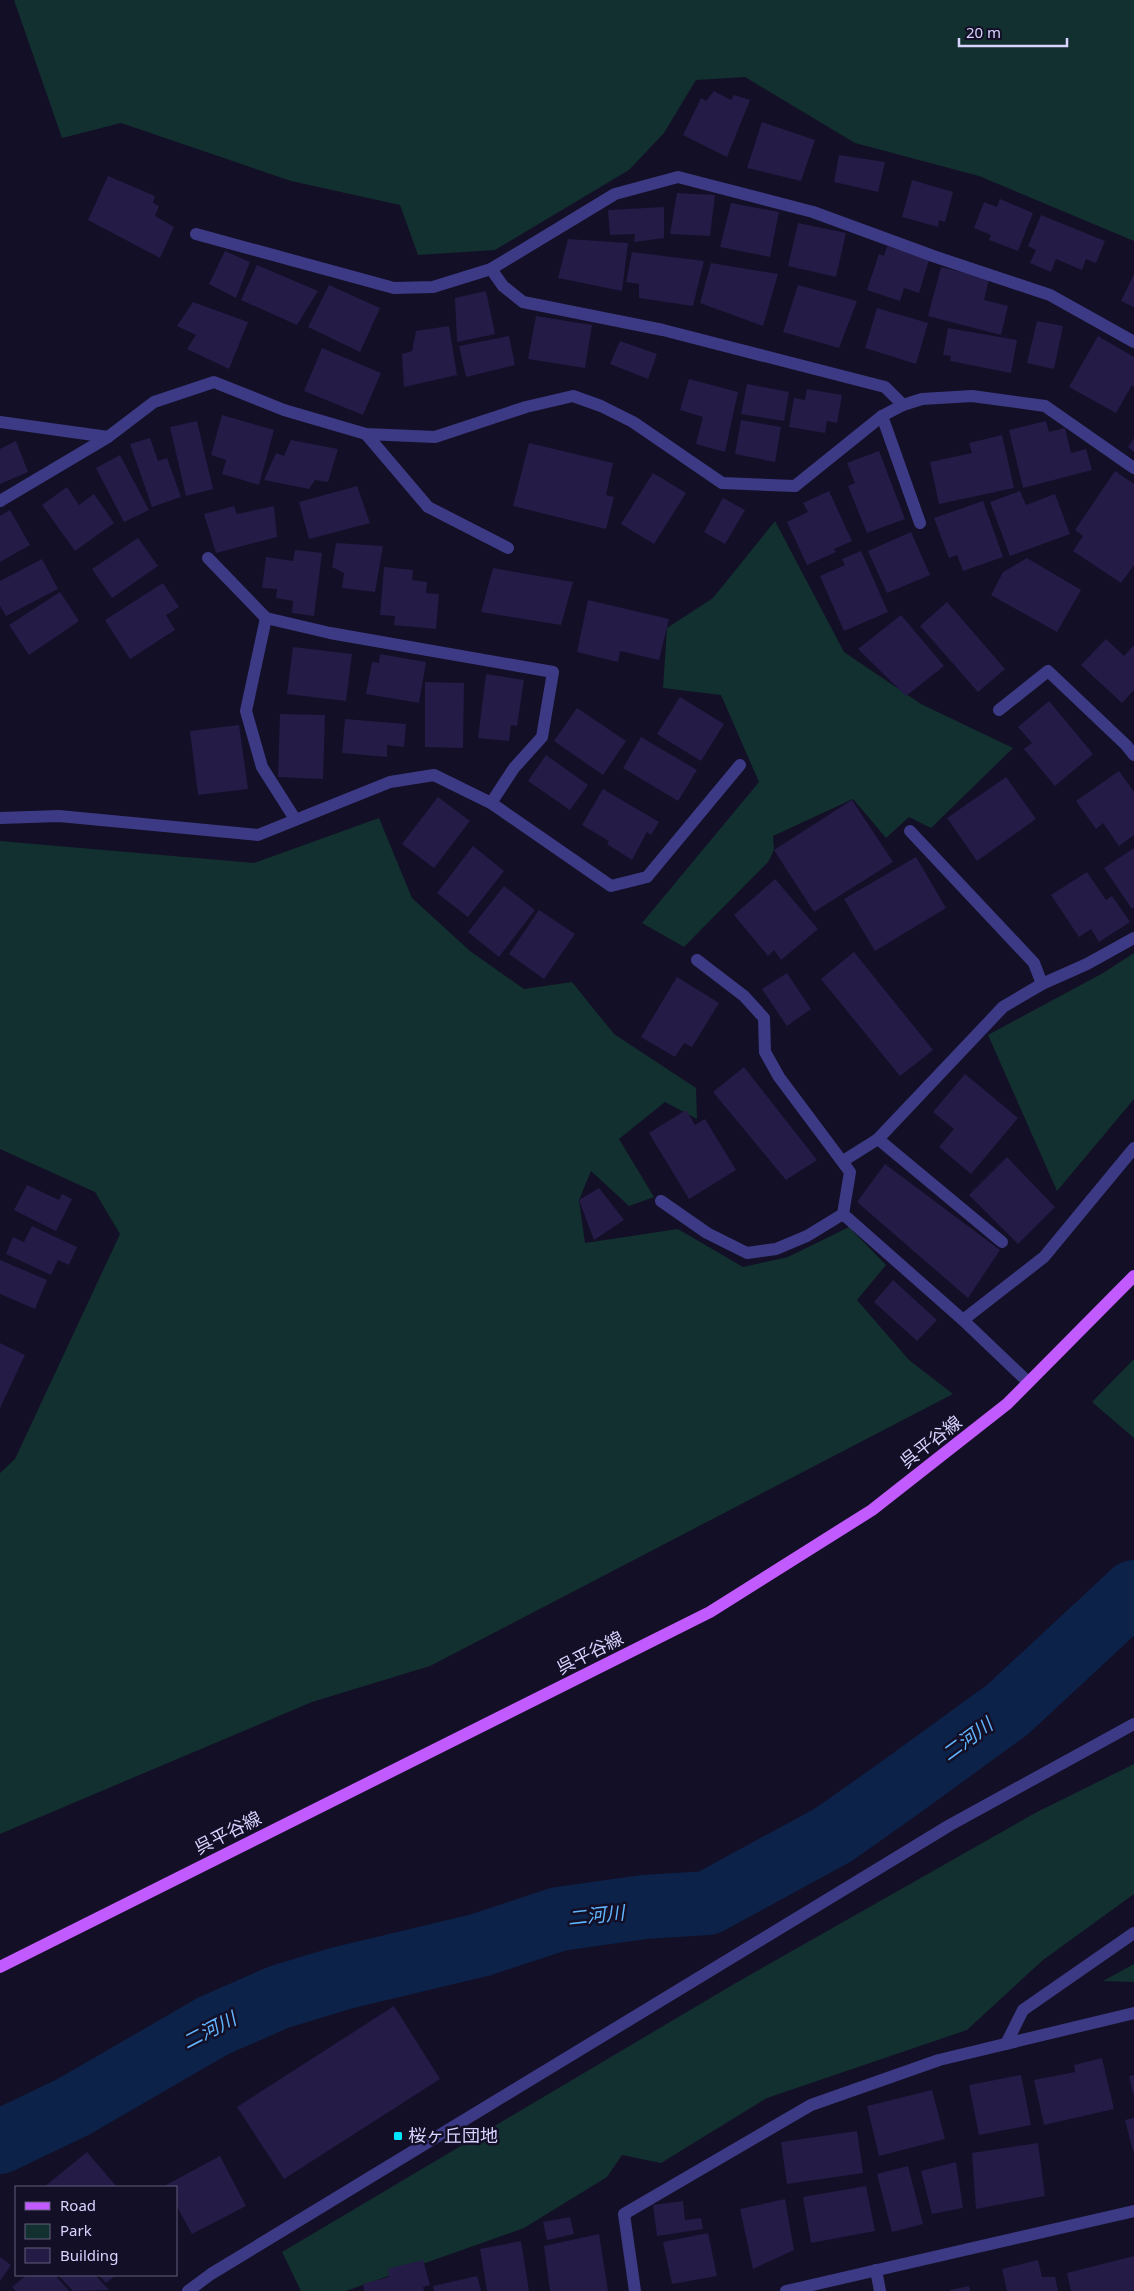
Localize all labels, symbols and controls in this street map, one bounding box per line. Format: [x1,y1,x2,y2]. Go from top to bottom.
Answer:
scale bar [959,15,1066,47]
text: 20 m [966,22,1001,42]
street label: 呉平谷線 [895,1410,966,1473]
street label: 呉平谷線 [552,1625,627,1679]
water label: 二河川 [936,1711,999,1766]
street label: 呉平谷線 [190,1805,265,1859]
water label: 二河川 [566,1899,628,1931]
water label: 二河川 [178,2005,242,2055]
place label: 桜ヶ丘団地 [408,2123,498,2147]
marker: 桜ヶ丘団地 [392,2130,404,2142]
legend [15,2186,178,2276]
text: Road [60,2195,96,2215]
text: Park [60,2220,92,2240]
text: Building [60,2245,118,2265]

